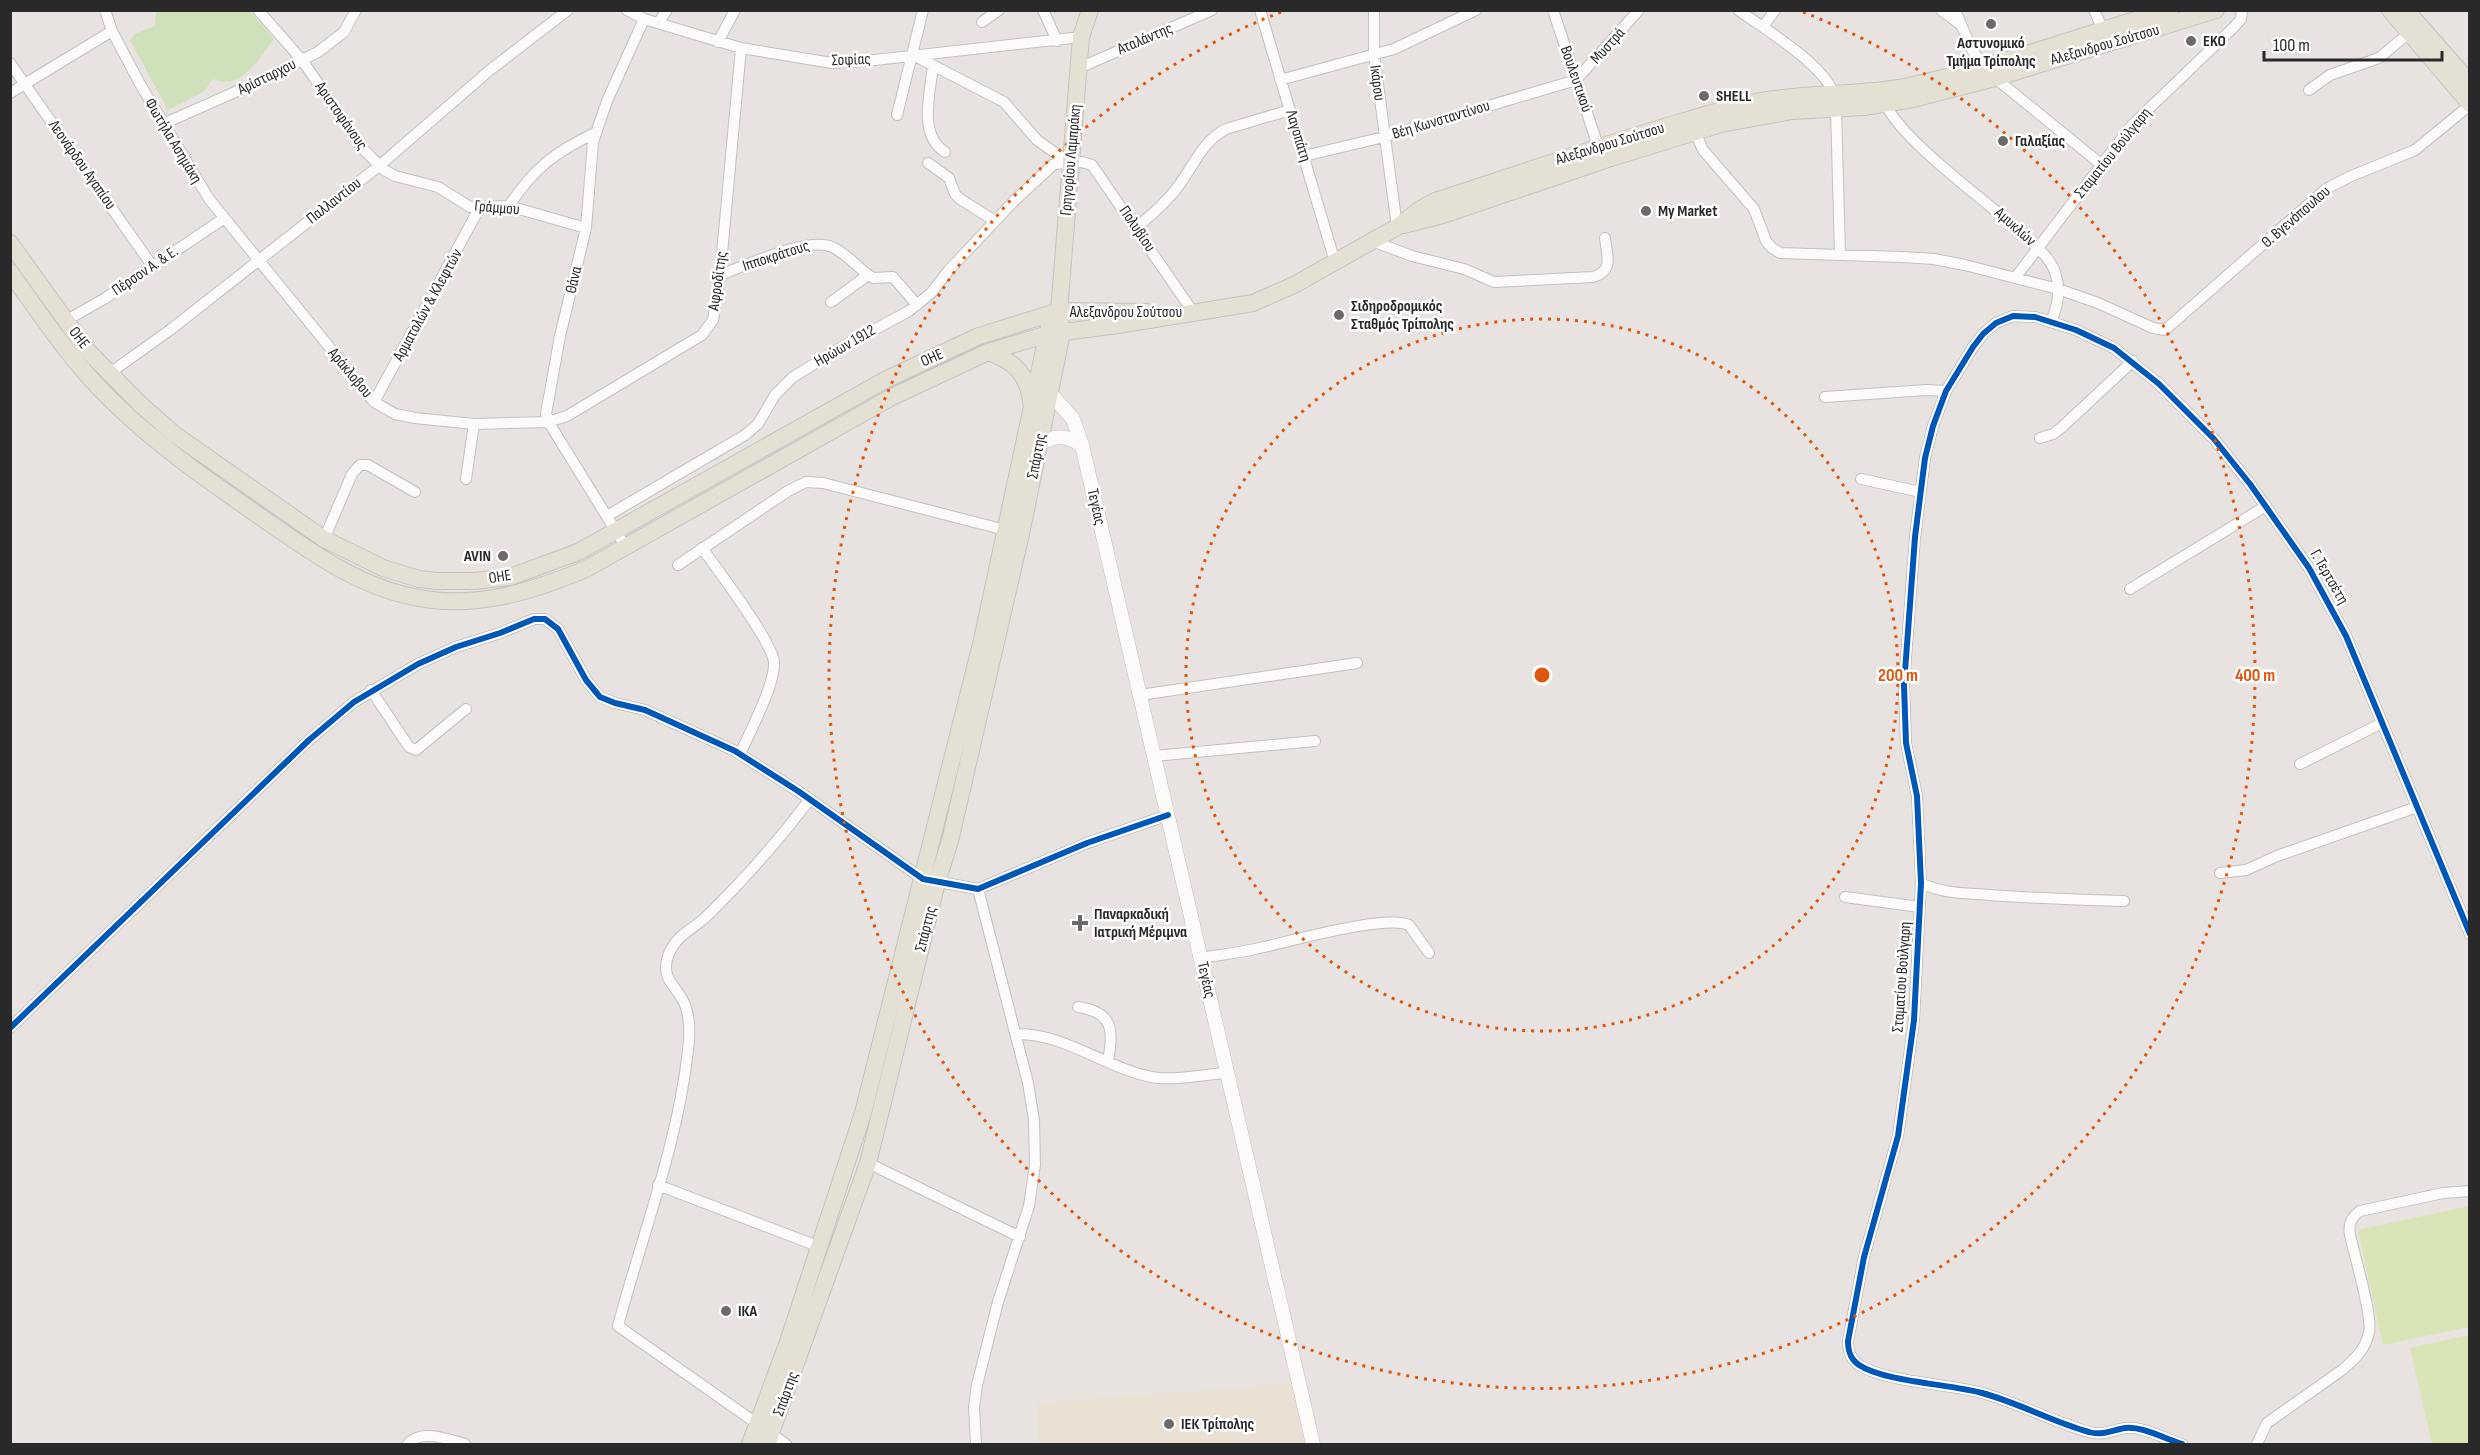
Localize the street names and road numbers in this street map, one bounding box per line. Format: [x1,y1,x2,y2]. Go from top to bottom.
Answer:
street label: Αταλάντης [1114,19,1175,59]
street label: Αλεξανδρου Σούτσου [2047,20,2162,70]
street label: Μυστρά [1587,24,1630,68]
street label: Βουλευτικού [1556,43,1596,115]
street label: Σοφίας [831,50,871,70]
street label: Αρίσταρχου [234,55,299,100]
street label: Ικάρου [1365,64,1389,102]
street label: Αριστοφάνους [310,77,371,154]
street label: Φωτήλα Ασημάκη [140,95,206,187]
street label: Βέη Κωνσταντίνου [1390,96,1492,144]
street label: Γρηγορίου Λαμπράκη [1057,104,1085,216]
street label: Σταματίου Βούλγαρη [2071,104,2155,202]
street label: Λαγοπάτη [1281,107,1315,164]
street label: Λεονάρδου Αγαπίου [44,116,120,213]
street label: Αλεξανδρου Σούτσου [1552,118,1667,170]
street label: Παλλαντίου [303,174,365,228]
street label: Θ. Βγενόπουλου [2258,182,2334,252]
street label: Γράμμου [474,197,520,219]
street label: Πολυβίου [1115,202,1159,256]
street label: Αμυκλών [1990,203,2040,250]
street label: Ιπποκράτους [740,236,812,276]
street label: Πέρσον Α. & Ε. [108,242,182,300]
street label: Αρματολών & Κλεφτών [389,246,467,365]
street label: Αφροδίτης [704,250,732,313]
street label: Θάνα [562,264,586,295]
street label: Αλεξανδρου Σούτσου [1069,303,1182,322]
street label: Ηρώων 1912 [811,321,879,371]
street label: ΟΗΕ [65,323,93,353]
street label: Αράκλοβου [323,343,376,402]
street label: ΟΗΕ [918,345,946,371]
street label: Σπάρτης [1023,432,1051,480]
street label: Τεγέας [1083,487,1109,527]
street label: Γ. Τερτσέτη [2306,546,2352,608]
street label: ΟΗΕ [487,566,513,588]
street label: Σπάρτης [911,904,941,954]
street label: Σταματίου Βούλγαρη [1889,921,1915,1033]
street label: Τεγέας [1193,960,1219,1000]
street label: Σπάρτης [769,1369,803,1419]

